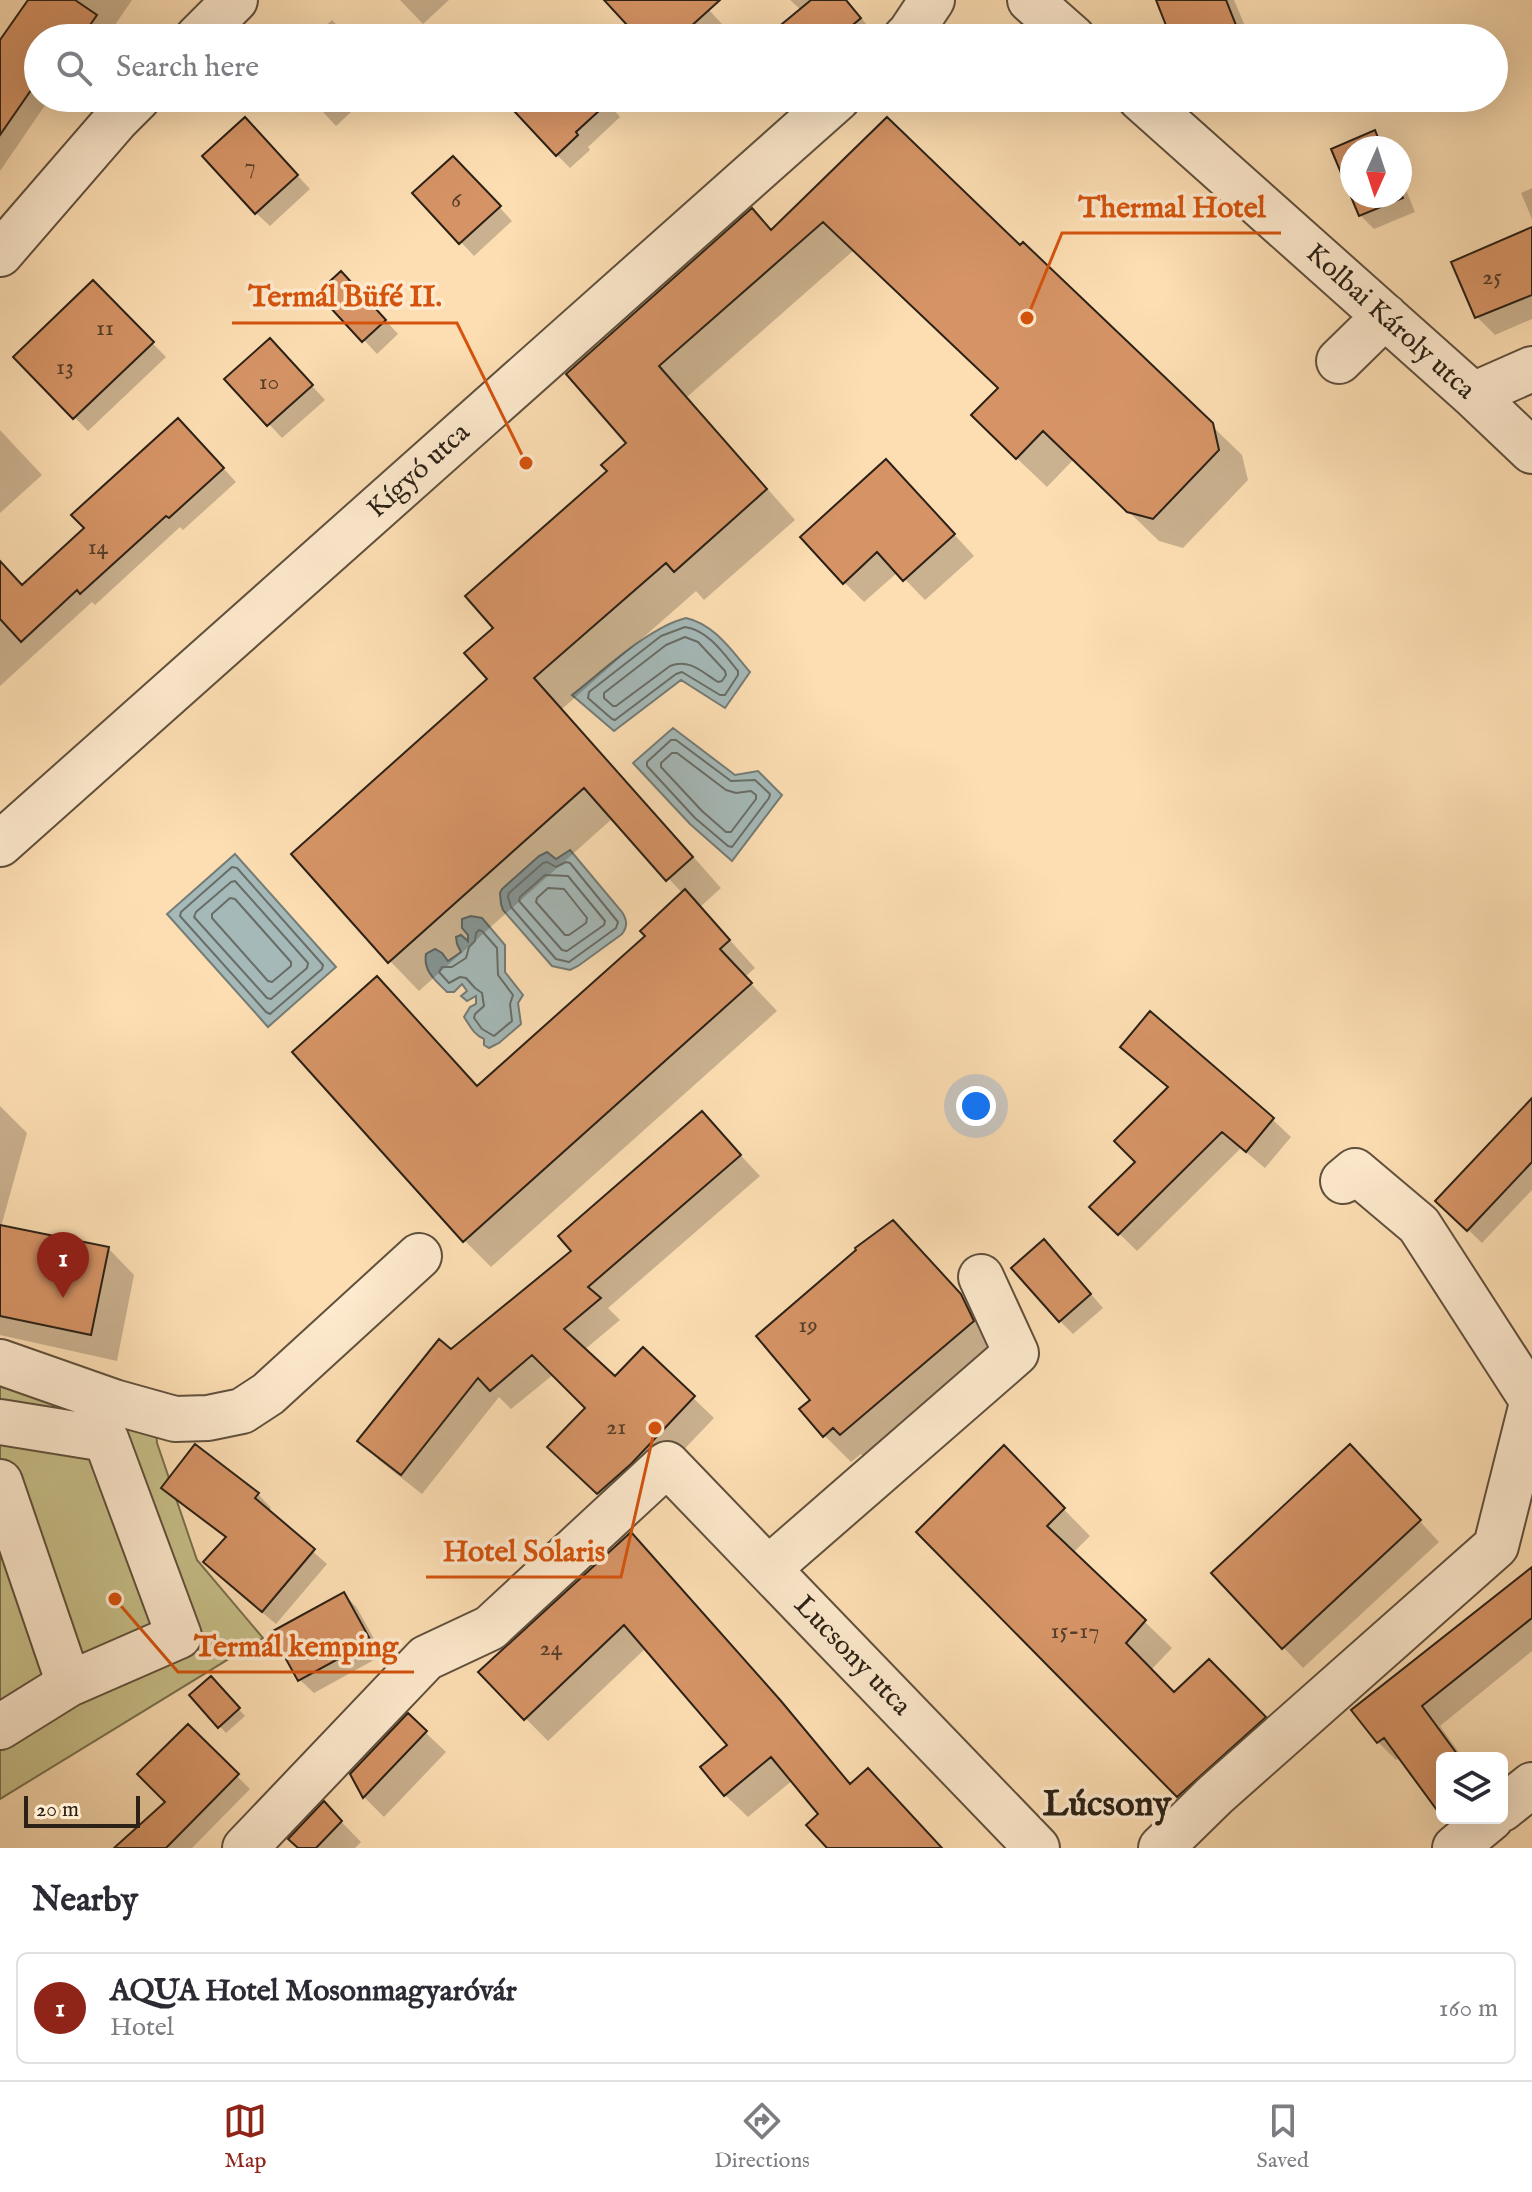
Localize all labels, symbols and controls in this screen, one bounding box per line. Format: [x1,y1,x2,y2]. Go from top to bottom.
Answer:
search box [24,24,1508,112]
icon: search [52,46,96,90]
text: Search here [116,49,259,87]
north arrow [1340,136,1412,208]
house number: 7 [244,151,256,182]
callout: Thermal Hotel [1062,179,1281,233]
house number: 6 [451,185,462,216]
text: Thermal Hotel [1077,190,1266,228]
street label: Kolbai Károly utca [1298,237,1483,408]
house number: 25 [1482,262,1502,293]
callout: Termál Büfé II. [232,269,457,323]
text: Termál Büfé II. [247,279,442,317]
house number: 11 [96,313,114,344]
house number: 13 [56,352,74,383]
house number: 10 [259,367,279,398]
street label: Kígyó utca [360,415,478,526]
house number: 14 [88,532,109,563]
your location [956,1086,996,1126]
pin: 1 [37,1232,89,1298]
house number: 19 [798,1310,818,1341]
house number: 21 [606,1412,626,1443]
callout: Hotel Solaris [426,1523,621,1577]
text: Hotel Solaris [443,1534,605,1572]
street label: Lucsony utca [786,1588,919,1724]
house number: 15-17 [1051,1616,1099,1647]
callout: Termál kemping [178,1618,414,1672]
text: Termál kemping [193,1629,400,1667]
house number: 24 [539,1633,563,1664]
map controls [1436,1752,1508,1824]
button: layers [1436,1752,1508,1824]
district label: Lúcsony [1043,1782,1172,1828]
scale bar [24,1792,140,1828]
text: 20 m [36,1796,79,1824]
text: Nearby [32,1879,138,1922]
text: AQUA Hotel Mosonmagyaróvár [110,1973,517,2011]
text: 1 [55,1992,65,2025]
text: 160 m [1439,1992,1498,2025]
text: Hotel [110,2011,174,2044]
tab: Map [223,2099,267,2175]
tab: Directions [714,2099,810,2175]
tab: Saved [1257,2099,1309,2175]

